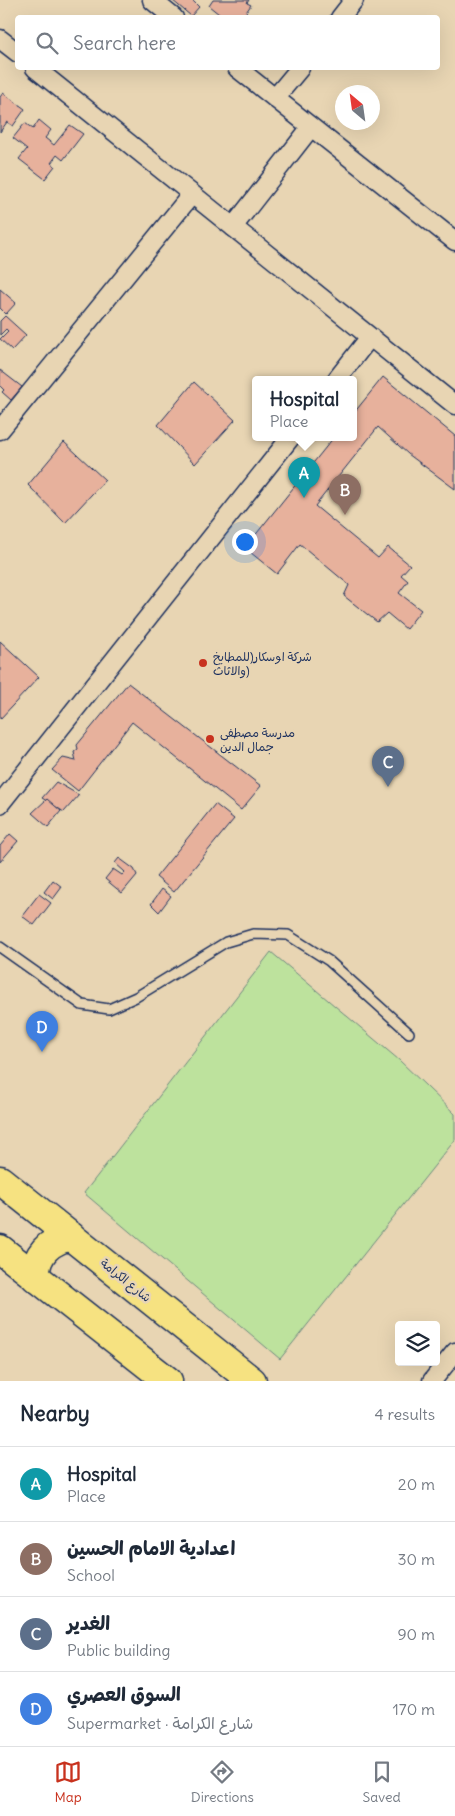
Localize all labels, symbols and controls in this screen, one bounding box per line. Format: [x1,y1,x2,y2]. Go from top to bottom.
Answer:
search box [15,15,440,70]
icon: search [33,29,61,57]
text: Search here [73,31,176,55]
north arrow [335,85,380,130]
popup [252,376,357,441]
text: Hospital [270,387,339,411]
text: Place [270,411,308,431]
pin: A [288,457,320,498]
pin: B [329,474,361,515]
your location [232,529,258,555]
place label: شركة اوسكار(للمطابخ والاثاث) [213,649,312,679]
marker: شركة اوسكار(للمطابخ والاثاث) [197,657,209,669]
place label: مدرسة مصطفى جمال الدين [220,725,295,755]
marker: مدرسة مصطفى جمال الدين [204,733,216,745]
pin: C [372,746,404,787]
pin: D [26,1011,58,1052]
street label: شارع الكرامة [96,1255,154,1306]
map controls [395,1321,440,1366]
button: layers [395,1321,440,1366]
text: Nearby [20,1400,90,1427]
text: 4 results [374,1404,435,1424]
text: Hospital [67,1462,137,1486]
text: A [31,1474,41,1494]
text: 20 m [398,1474,435,1494]
text: Place [67,1486,106,1506]
text: اعدادية الامام الحسين [67,1536,235,1560]
text: B [31,1549,41,1569]
text: 30 m [398,1549,435,1569]
text: School [67,1565,115,1585]
text: الغدير [67,1611,110,1635]
text: C [31,1624,41,1644]
text: 90 m [397,1624,435,1644]
text: Public building [67,1640,170,1660]
text: السوق العصري [67,1682,181,1706]
text: D [30,1699,42,1719]
text: 170 m [392,1699,435,1719]
text: Supermarket · شارع الكرامة [67,1713,253,1733]
tab: Map [54,1758,82,1806]
tab: Directions [191,1758,254,1806]
tab: Saved [362,1758,401,1806]

